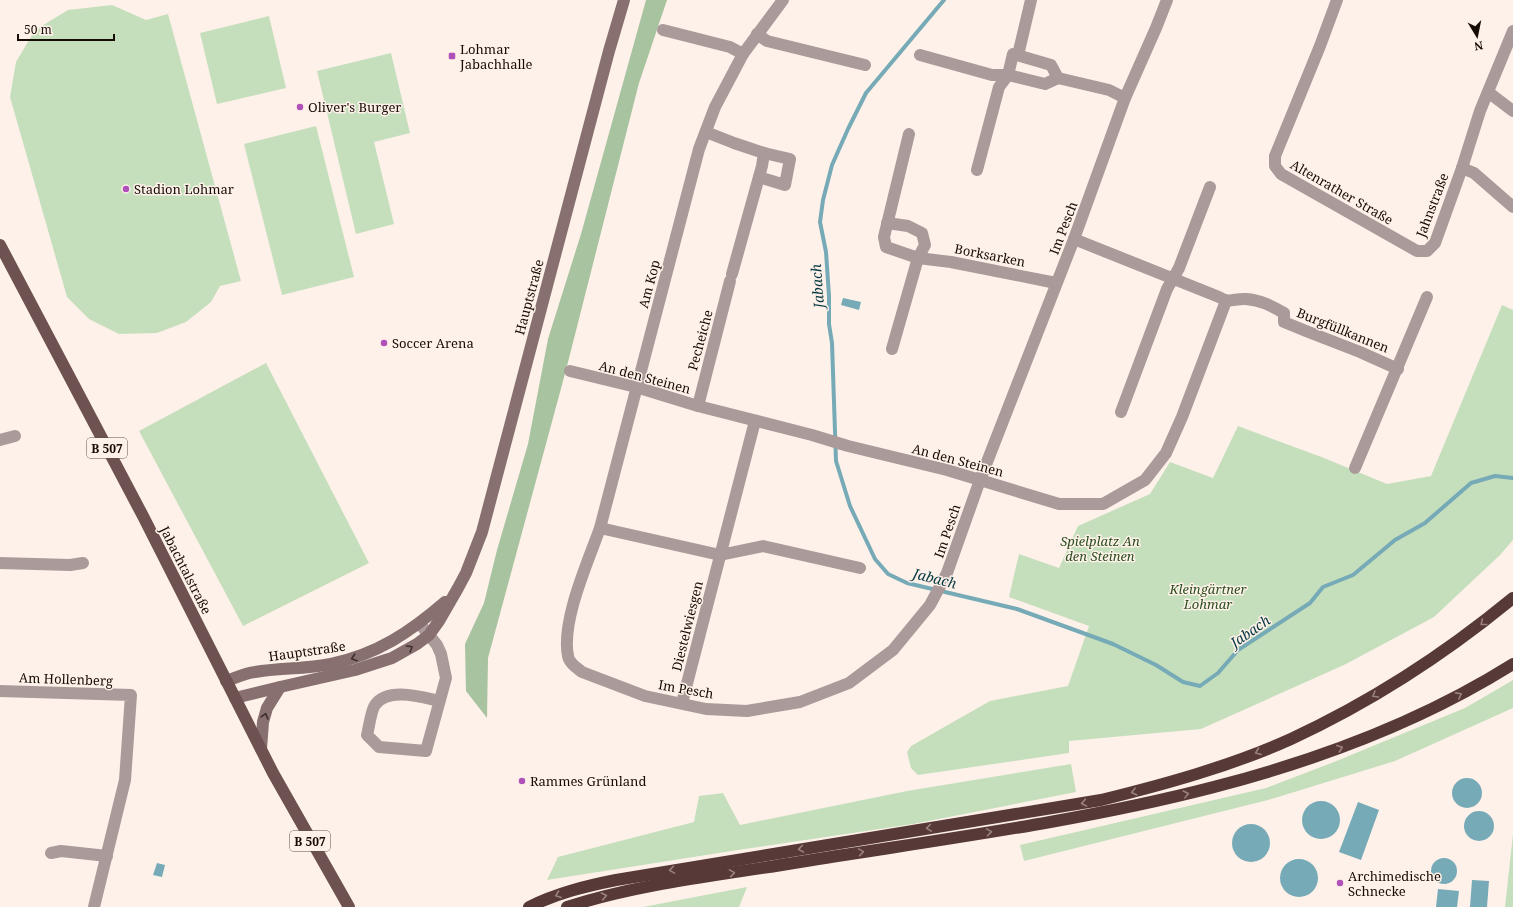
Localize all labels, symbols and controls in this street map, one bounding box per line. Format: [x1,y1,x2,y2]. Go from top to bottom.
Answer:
scale bar [18,16,114,42]
north arrow [1457,16,1497,56]
text: 50 m [24,21,52,38]
text: N [1473,38,1484,55]
place label: Lohmar Jabachhalle [459,40,533,73]
marker: Lohmar Jabachhalle [447,51,457,61]
place label: Oliver's Burger [308,98,402,116]
marker: Oliver's Burger [295,102,305,112]
street label: Altenrather Straße [1287,155,1397,229]
street label: Jahnstraße [1411,170,1453,241]
place label: Stadion Lohmar [134,180,234,198]
marker: Stadion Lohmar [121,184,131,194]
street label: Im Pesch [1045,199,1081,257]
street label: Borksarken [953,239,1028,271]
street label: Hauptstraße [510,257,548,337]
street label: Am Kop [634,258,664,310]
water label: Jabach [806,263,828,312]
street label: Burgfüllkannen [1294,303,1392,357]
street label: Pecheiche [683,308,717,372]
place label: Soccer Arena [392,334,474,352]
marker: Soccer Arena [379,338,389,348]
street label: An den Steinen [597,356,693,398]
road number: B 507 [87,438,127,458]
street label: An den Steinen [910,439,1006,481]
street label: Im Pesch [929,502,965,560]
street label: Jabachtalstraße [156,522,216,617]
park label: Spielplatz An den Steinen [1060,532,1140,565]
water label: Jabach [908,563,959,593]
street label: Diestelwiesgen [667,578,707,673]
park label: Kleingärtner Lohmar [1168,580,1247,613]
water label: Jabach [1224,610,1274,653]
one-way arrow [1480,618,1487,625]
street label: Hauptstraße [267,637,347,665]
one-way arrow [406,645,413,652]
one-way arrow [350,653,357,662]
street label: Am Hollenberg [19,668,113,690]
street label: Im Pesch [657,675,715,703]
one-way arrow [1372,690,1379,697]
one-way arrow [1454,692,1462,700]
one-way arrow [260,713,269,720]
one-way arrow [1336,744,1343,752]
one-way arrow [1255,747,1262,755]
place label: Rammes Grünland [530,772,646,790]
marker: Rammes Grünland [517,776,527,786]
one-way arrow [1131,787,1138,795]
one-way arrow [1183,791,1189,799]
one-way arrow [1081,798,1087,807]
one-way arrow [926,823,932,831]
one-way arrow [986,828,992,836]
road number: B 507 [290,831,330,851]
one-way arrow [798,844,804,853]
one-way arrow [857,849,864,857]
one-way arrow [669,865,675,874]
place label: Archimedische Schnecke [1348,867,1441,900]
one-way arrow [729,869,735,878]
marker: Archimedische Schnecke [1335,878,1345,888]
one-way arrow [555,890,562,898]
one-way arrow [601,893,607,901]

